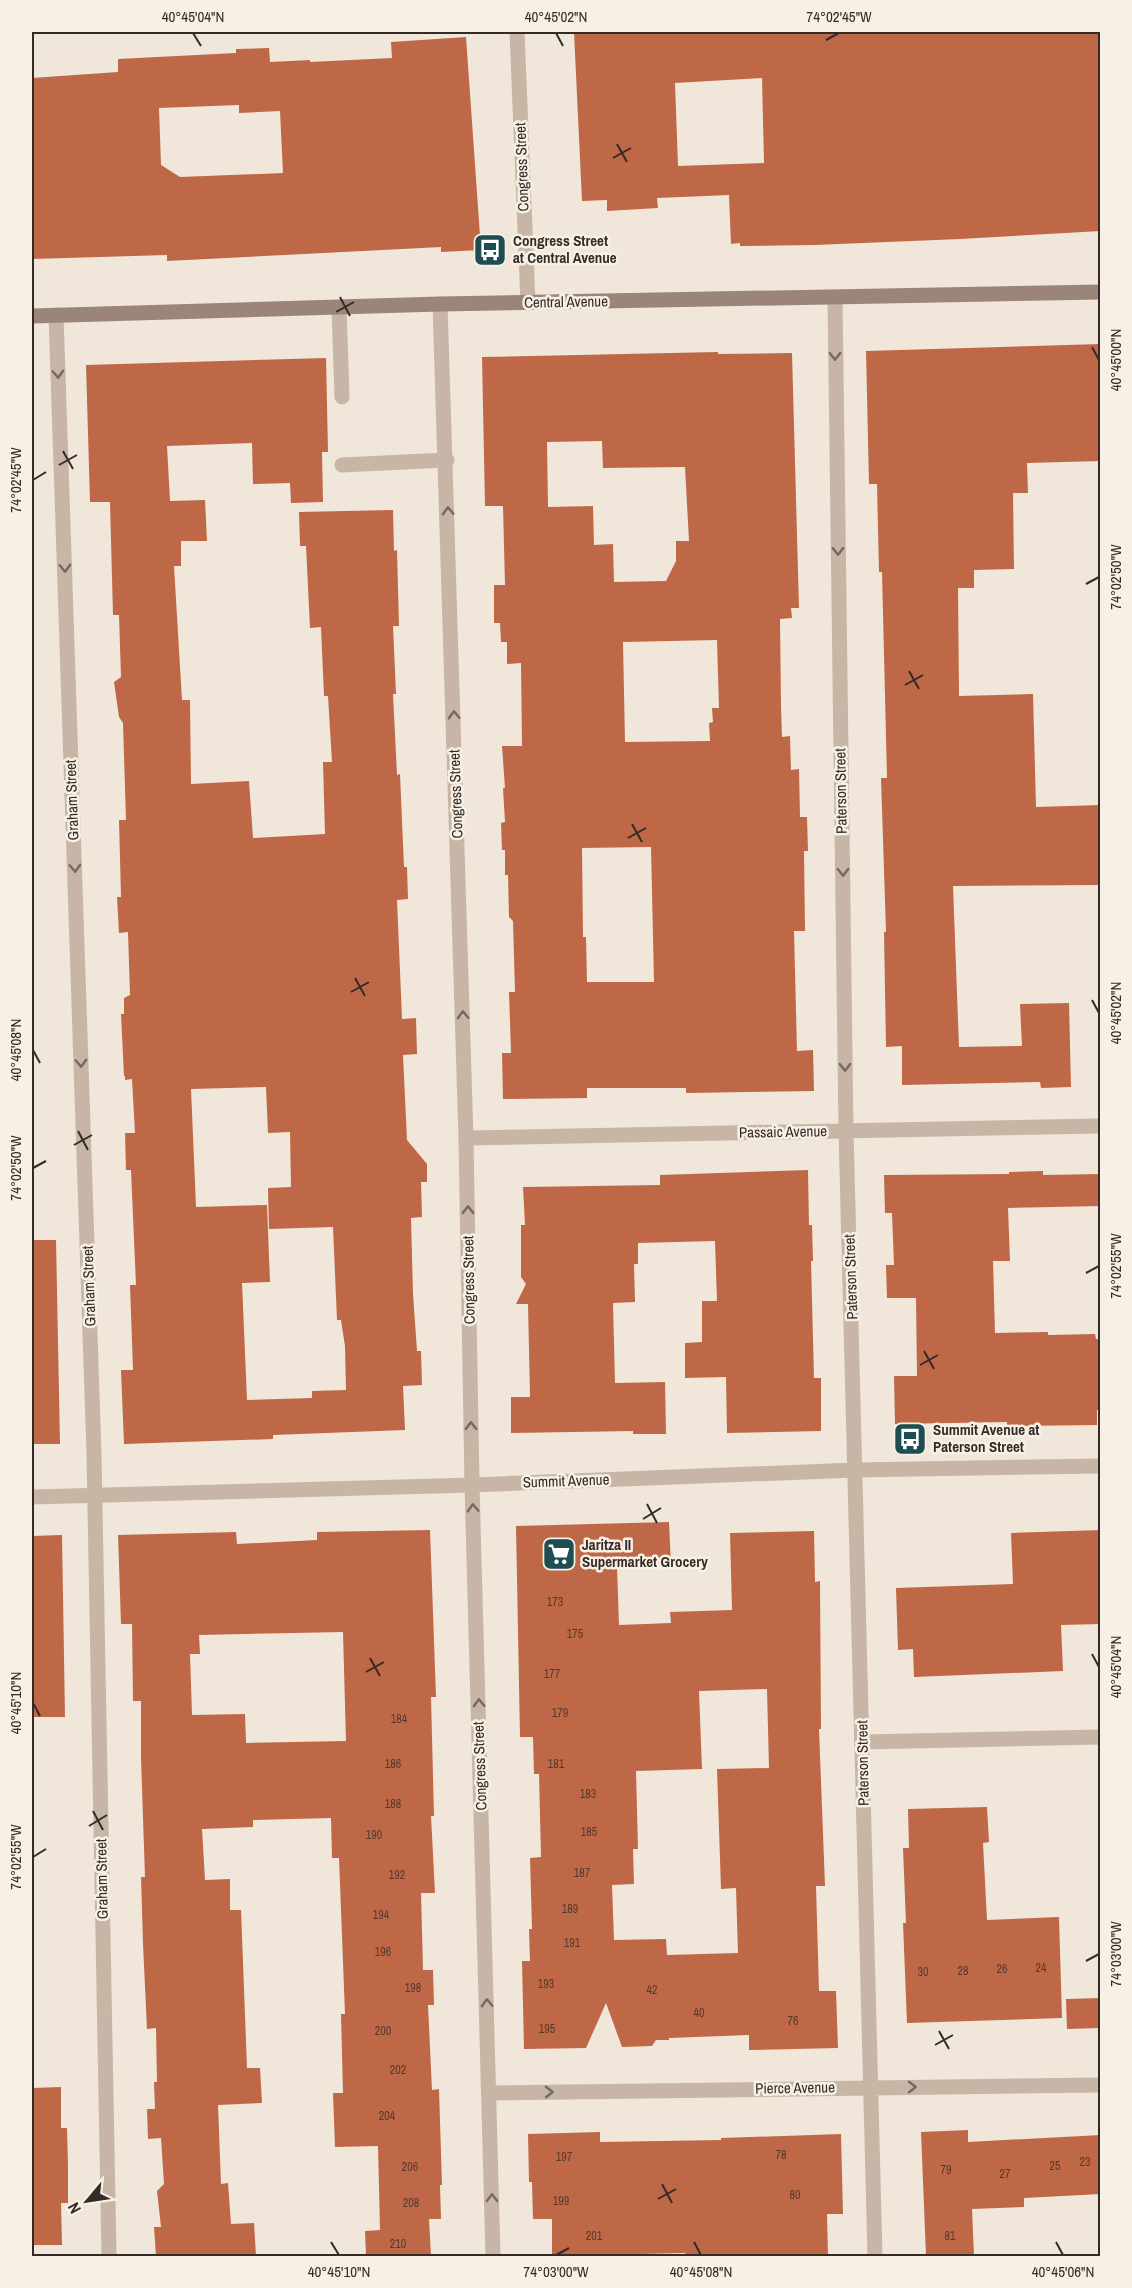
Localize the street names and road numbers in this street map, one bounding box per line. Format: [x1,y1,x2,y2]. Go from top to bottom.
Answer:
street label: Congress Street [509,122,534,212]
street label: Central Avenue [524,290,608,313]
street label: Paterson Street [829,748,852,834]
street label: Congress Street [443,749,468,839]
street label: Graham Street [60,759,83,841]
street label: Passaic Avenue [739,1120,827,1143]
street label: Paterson Street [838,1233,862,1320]
street label: Congress Street [457,1235,480,1325]
street label: Graham Street [77,1245,100,1327]
street label: Summit Avenue [522,1468,610,1493]
street label: Paterson Street [851,1720,874,1806]
street label: Congress Street [467,1721,492,1811]
street label: Graham Street [90,1838,113,1920]
street label: Pierce Avenue [755,2076,835,2099]

